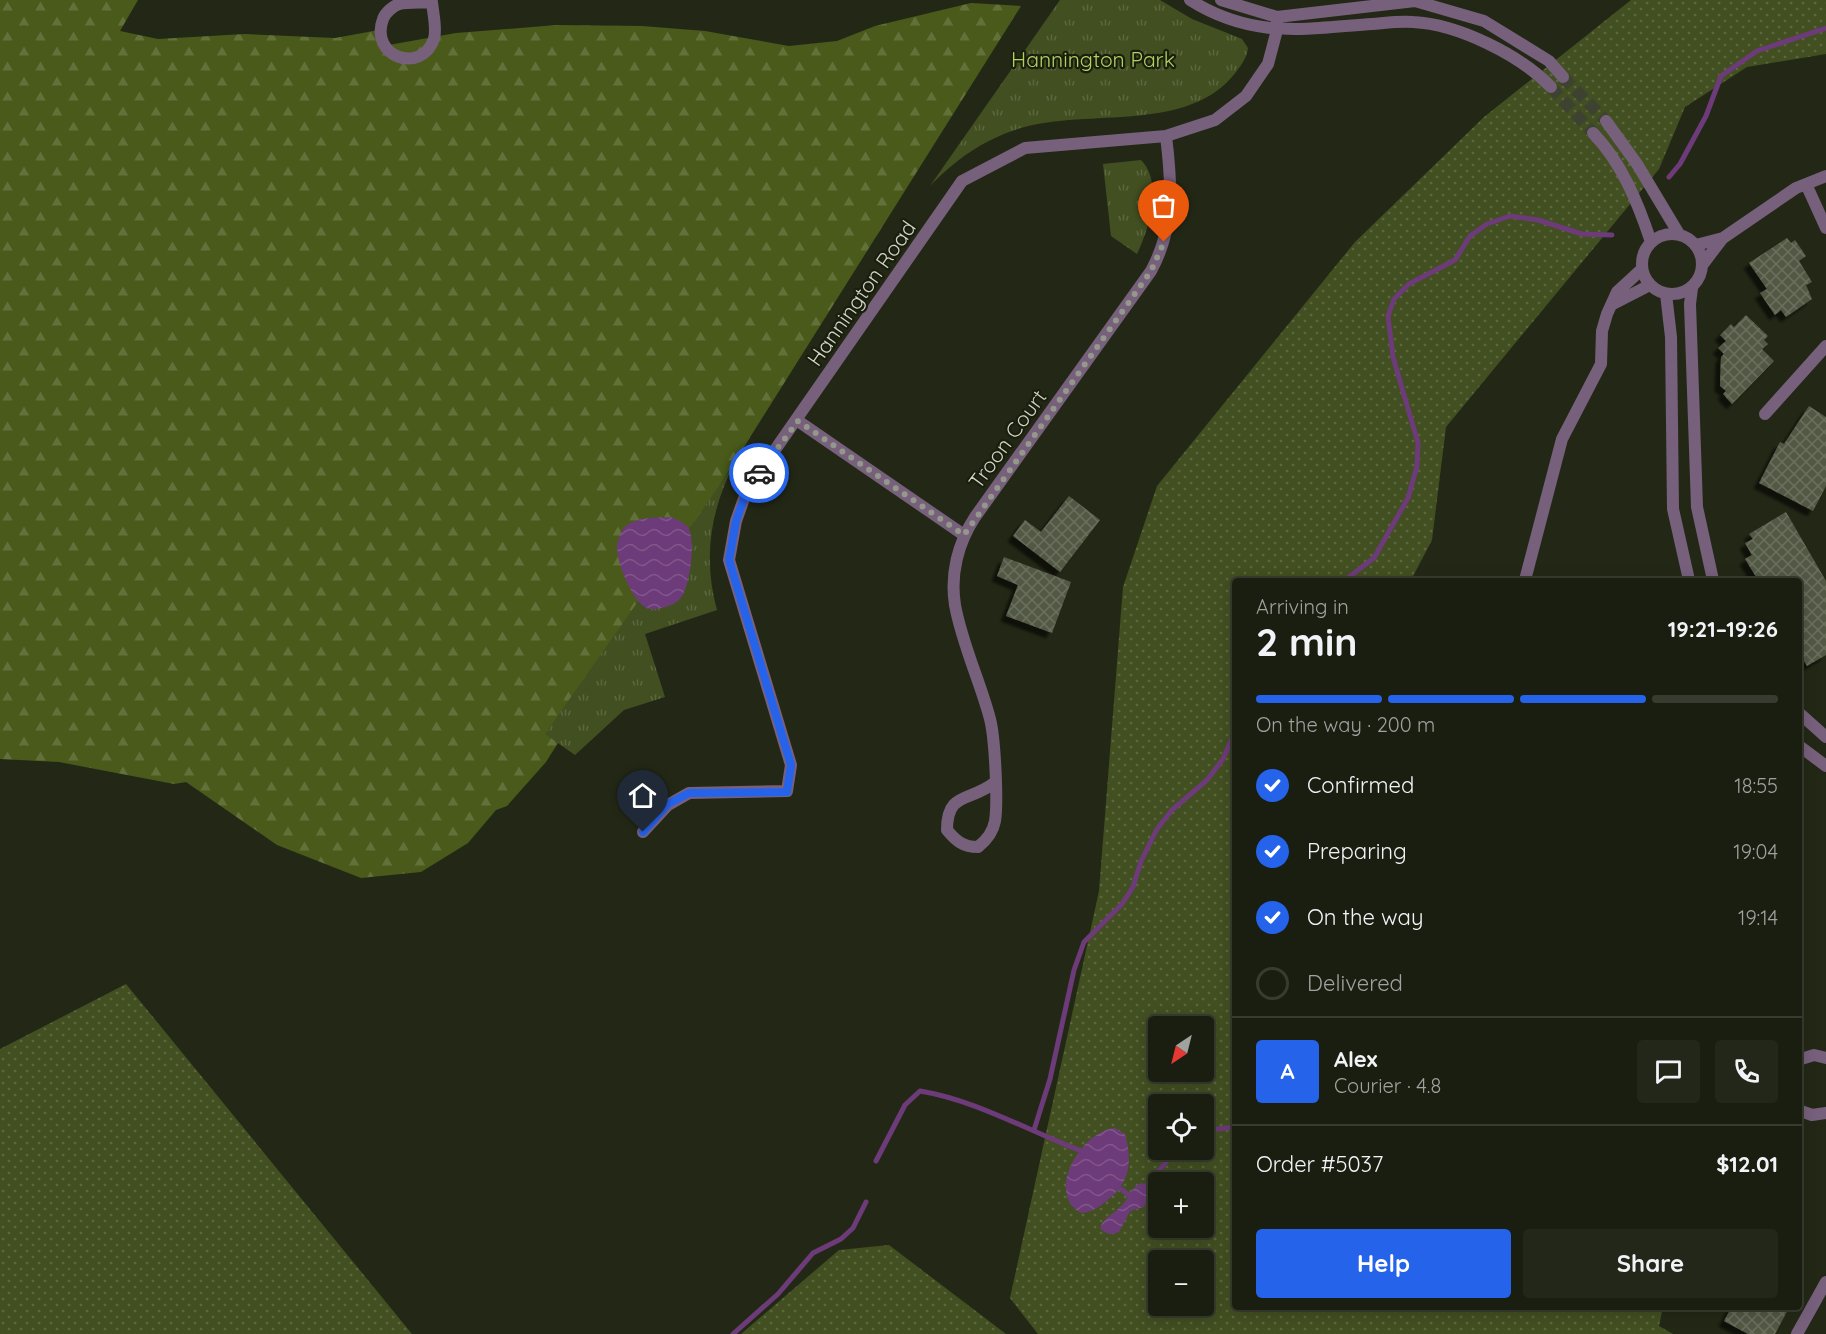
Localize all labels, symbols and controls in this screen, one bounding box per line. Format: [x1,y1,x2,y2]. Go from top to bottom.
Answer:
park label: Hannington Park [1011,46,1175,72]
pin [1138,180,1189,242]
icon: bag [1147,189,1180,222]
street label: Hannington Road [801,215,921,371]
street label: Troon Court [962,384,1052,494]
courier [729,443,789,503]
icon: car [743,457,776,490]
text: Arriving in [1256,594,1349,619]
text: 19:21–19:26 [1668,615,1778,643]
text: 2 min [1256,617,1358,666]
text: On the way · 200 m [1256,712,1435,737]
icon: check [1256,769,1289,802]
pin [617,770,668,832]
text: Confirmed [1307,771,1414,799]
text: 18:55 [1734,773,1778,798]
icon: home [626,779,659,812]
icon: check [1256,835,1289,868]
text: Preparing [1307,837,1407,865]
text: 19:04 [1733,839,1778,864]
icon: check [1256,901,1289,934]
text: On the way [1307,903,1423,931]
text: 19:14 [1738,905,1778,930]
text: Delivered [1307,969,1403,997]
north arrow [1148,1016,1214,1082]
map controls [1148,1016,1214,1316]
button: chat [1637,1040,1700,1103]
button: phone [1715,1040,1778,1103]
text: Alex [1334,1045,1377,1073]
text: A [1280,1057,1295,1085]
text: Courier · 4.8 [1334,1073,1441,1098]
button: locate [1148,1094,1214,1160]
text: Order #5037 [1256,1150,1383,1178]
text: $12.01 [1716,1150,1778,1178]
button: + [1148,1172,1214,1238]
button: Help [1256,1229,1511,1298]
button: Share [1523,1229,1778,1298]
button: − [1148,1250,1214,1316]

